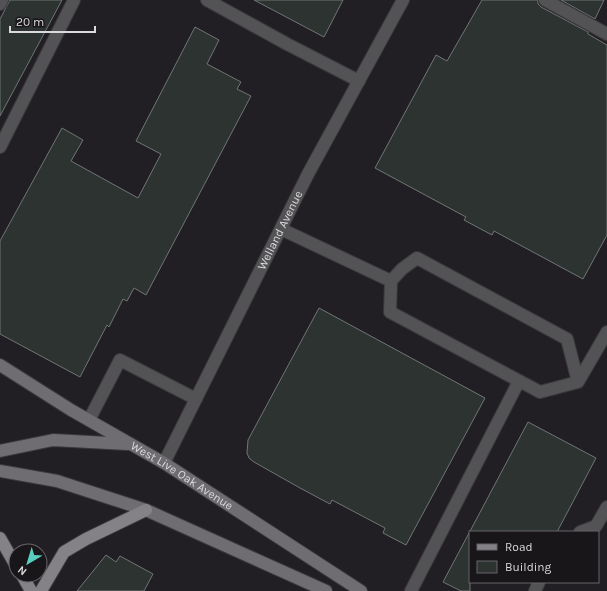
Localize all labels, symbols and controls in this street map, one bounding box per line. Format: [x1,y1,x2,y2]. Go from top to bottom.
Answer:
scale bar [10,8,95,34]
text: 20 m [16,15,44,29]
street label: Welland Avenue [254,188,306,272]
street label: West Live Oak Avenue [128,439,236,513]
legend [469,531,599,583]
text: Road [505,540,533,554]
north arrow [8,543,48,583]
text: Building [505,560,552,574]
text: N [15,563,29,578]

